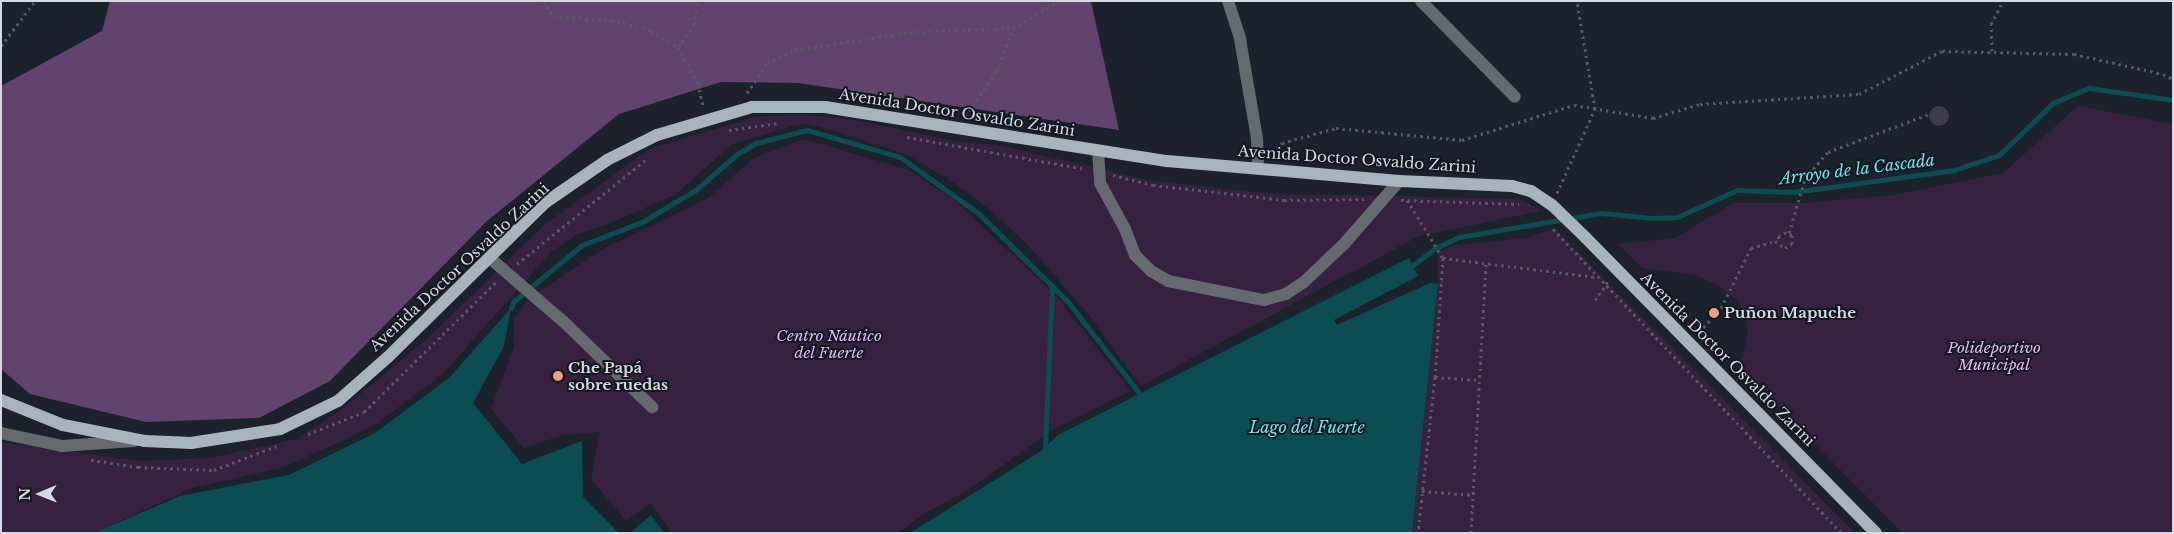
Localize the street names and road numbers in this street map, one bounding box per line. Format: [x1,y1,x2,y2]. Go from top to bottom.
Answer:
street label: Avenida Doctor Osvaldo Zarini [837,84,1077,140]
street label: Avenida Doctor Osvaldo Zarini [1237,142,1477,176]
street label: Avenida Doctor Osvaldo Zarini [365,179,553,355]
street label: Avenida Doctor Osvaldo Zarini [1637,268,1819,450]

